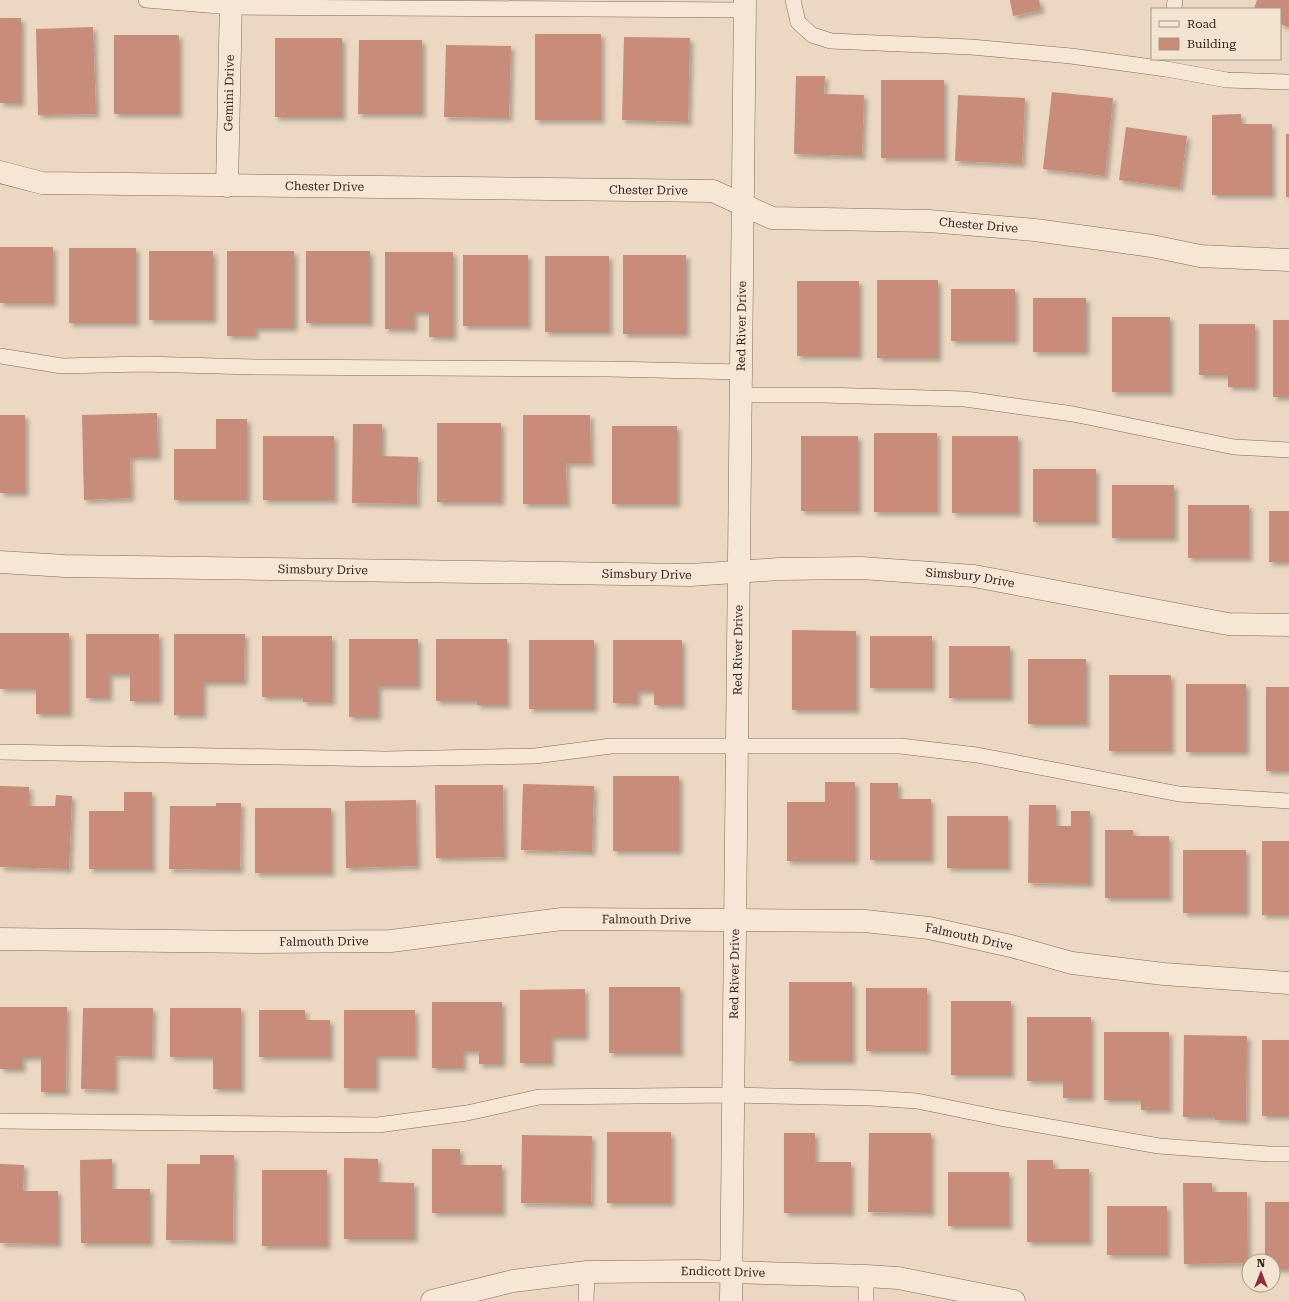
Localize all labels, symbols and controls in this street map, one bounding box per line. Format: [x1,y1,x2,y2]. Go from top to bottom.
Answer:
legend [1151,8,1281,60]
text: Road [1187,17,1217,31]
text: Building [1187,37,1236,51]
street label: Gemini Drive [221,54,237,132]
street label: Chester Drive [285,179,365,194]
street label: Chester Drive [609,183,689,198]
street label: Chester Drive [939,215,1019,236]
street label: Red River Drive [734,280,749,371]
street label: Simsbury Drive [278,562,368,577]
street label: Simsbury Drive [925,566,1016,591]
street label: Simsbury Drive [602,567,692,582]
street label: Red River Drive [731,604,745,695]
street label: Falmouth Drive [602,912,692,927]
street label: Falmouth Drive [925,921,1015,953]
street label: Red River Drive [727,928,742,1019]
street label: Falmouth Drive [279,934,369,949]
north arrow [1241,1253,1281,1293]
text: N [1257,1257,1266,1270]
street label: Endicott Drive [681,1264,766,1280]

